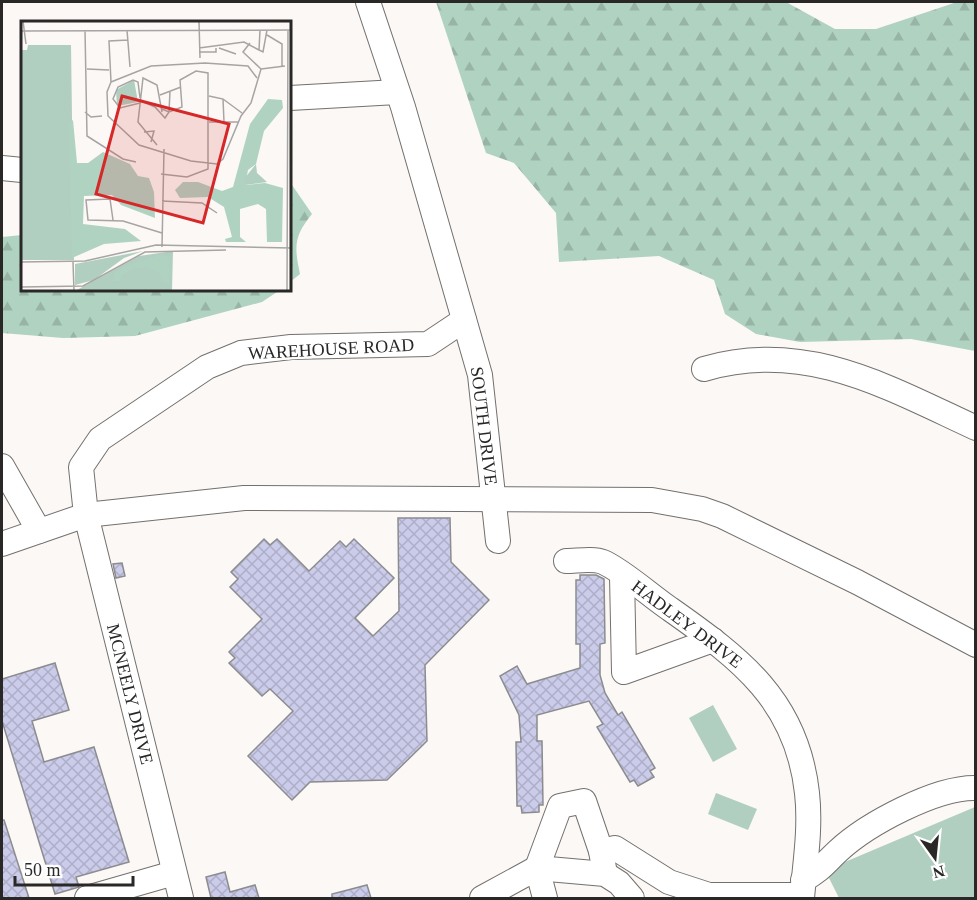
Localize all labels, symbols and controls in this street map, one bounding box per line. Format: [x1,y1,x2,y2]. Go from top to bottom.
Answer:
inset map [21,21,291,291]
street label: WAREHOUSE ROAD [247,335,415,363]
street label: SOUTH DRIVE [467,365,501,487]
street label: HADLEY DRIVE [628,576,746,672]
street label: MCNEELY DRIVE [103,622,157,766]
north arrow [905,828,965,888]
scale bar [15,849,134,887]
text: 50 m [24,860,61,880]
text: N [931,862,947,882]

